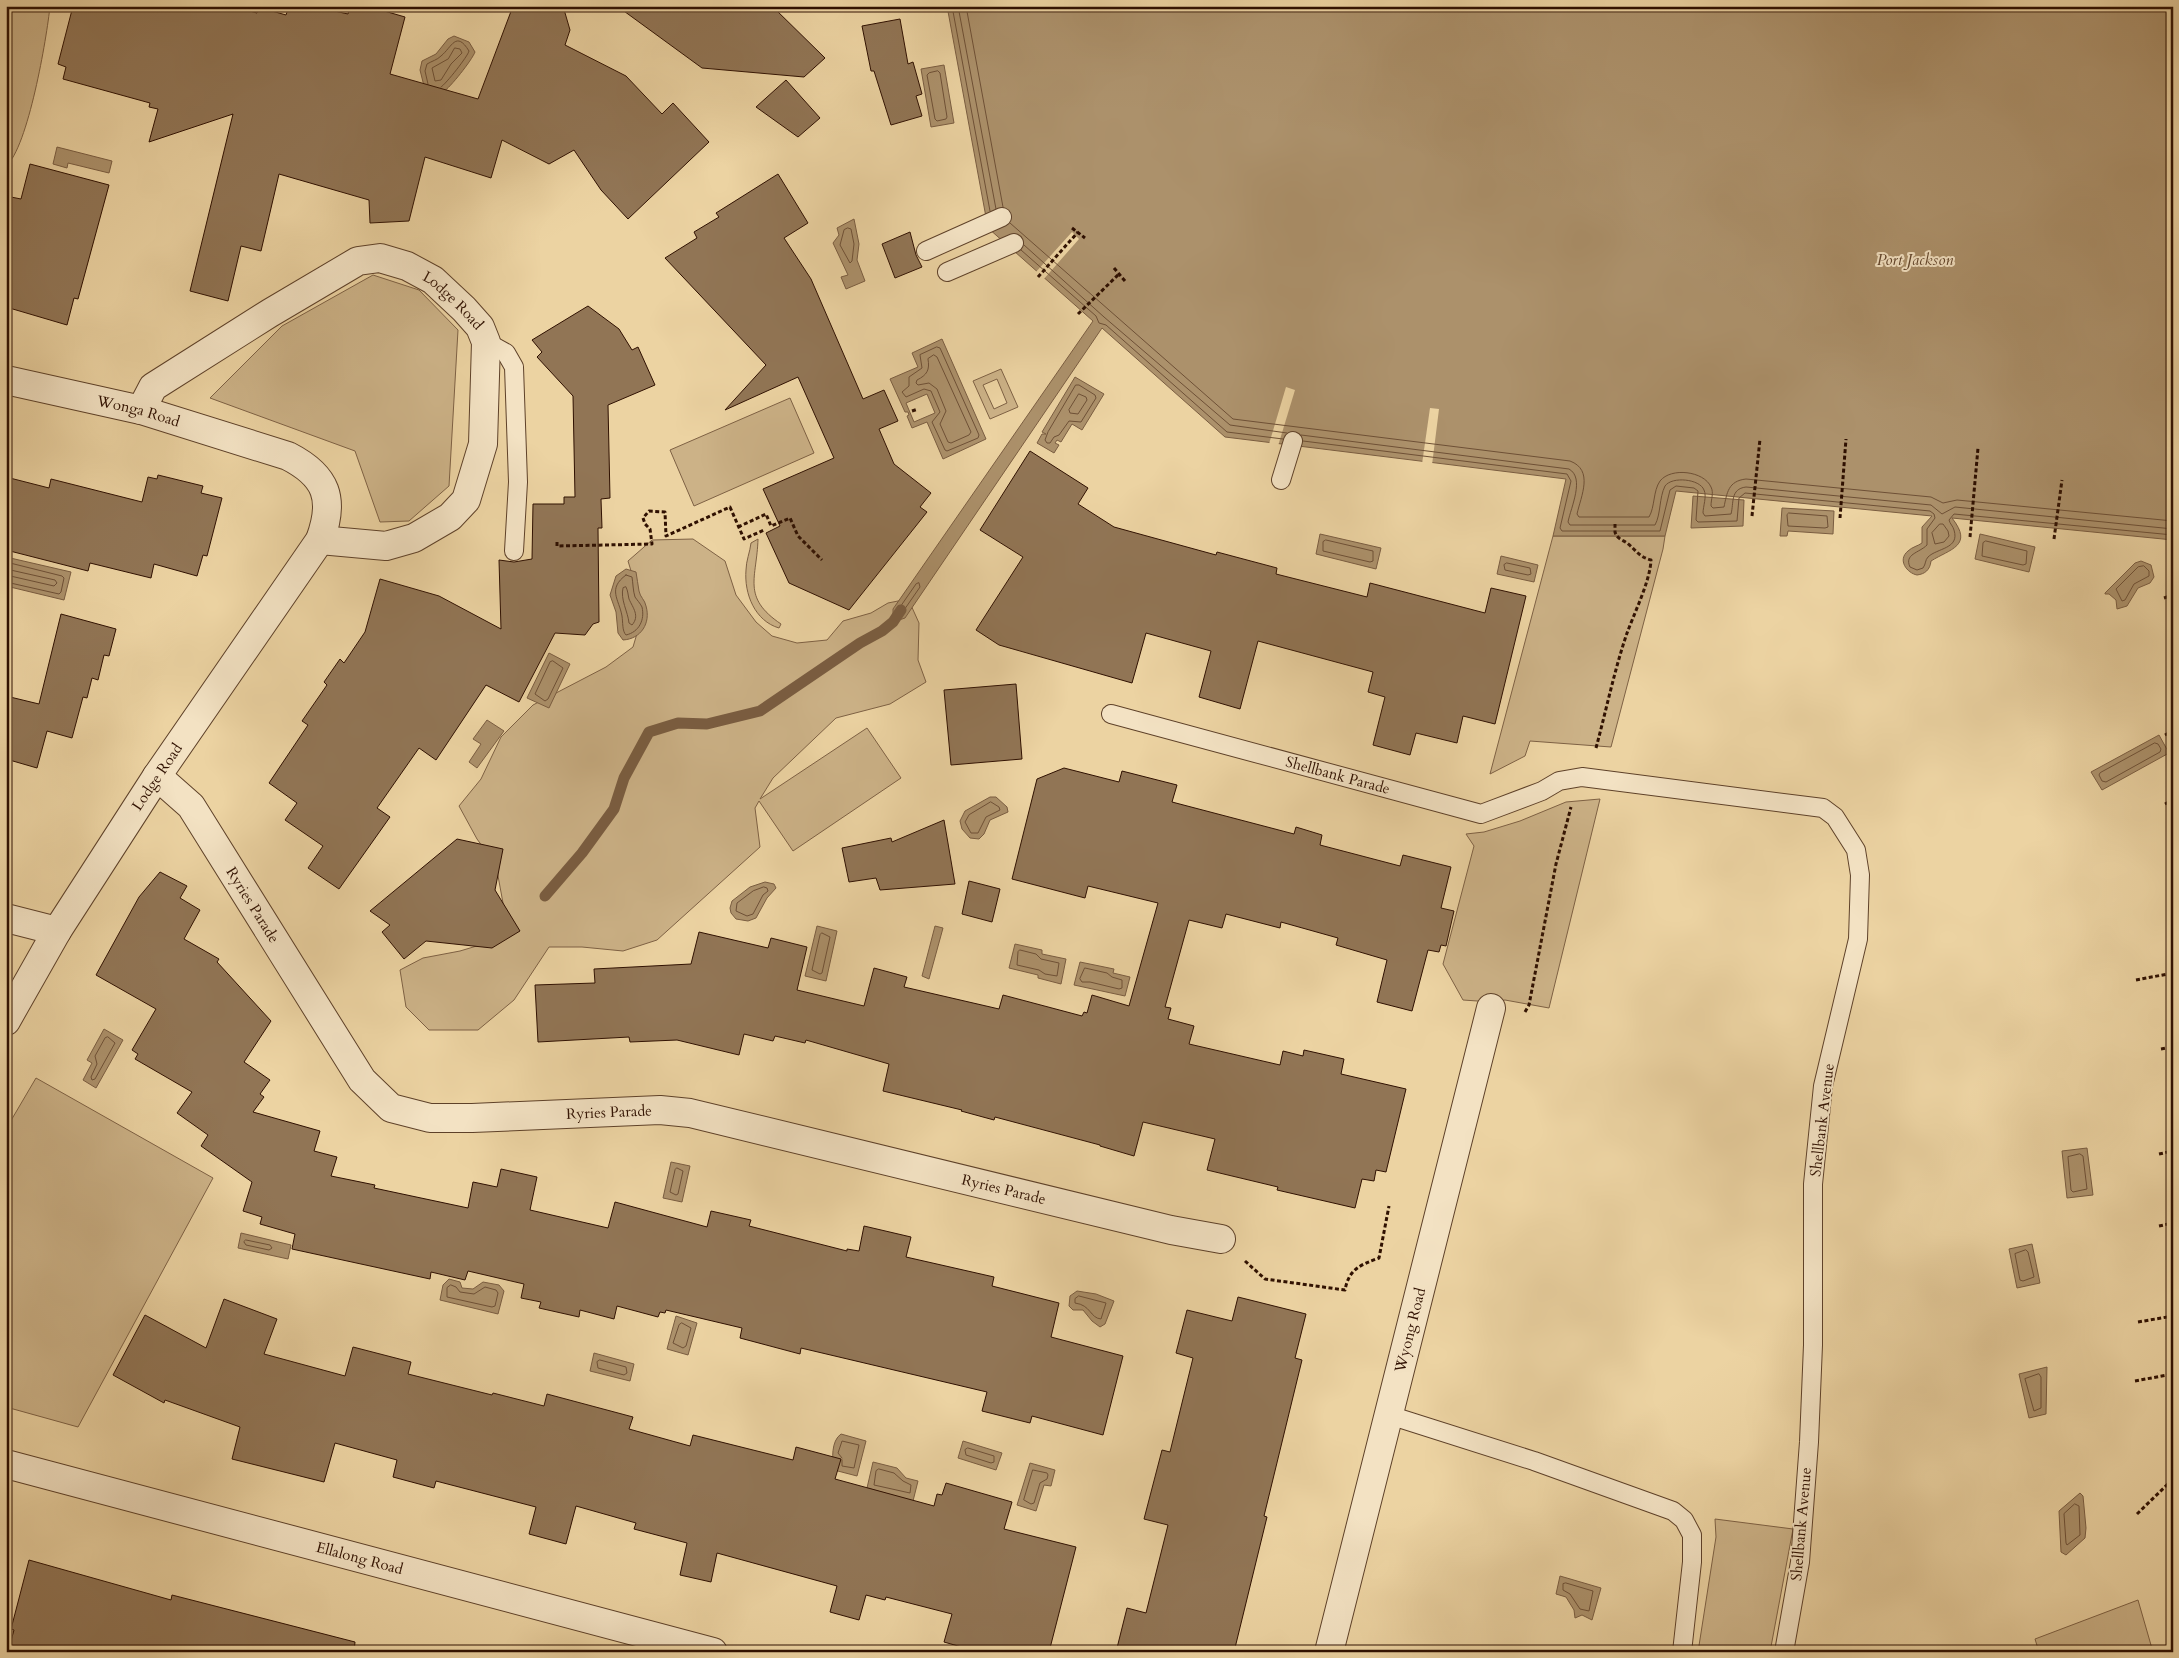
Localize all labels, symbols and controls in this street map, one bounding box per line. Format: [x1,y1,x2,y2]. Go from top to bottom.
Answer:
water label: Port Jackson [1877,249,1953,271]
street label: Lodge Road [419,266,488,334]
street label: Wonga Road [94,390,182,432]
street label: Lodge Road [127,739,187,815]
street label: Shellbank Parade [1283,752,1393,799]
street label: Ryries Parade [222,863,284,947]
street label: Shellbank Avenue [1805,1062,1839,1178]
street label: Ryries Parade [566,1100,653,1124]
street label: Ryries Parade [959,1169,1048,1209]
street label: Wyong Road [1389,1286,1430,1375]
street label: Shellbank Avenue [1786,1466,1816,1582]
street label: Ellalong Road [314,1537,405,1579]

